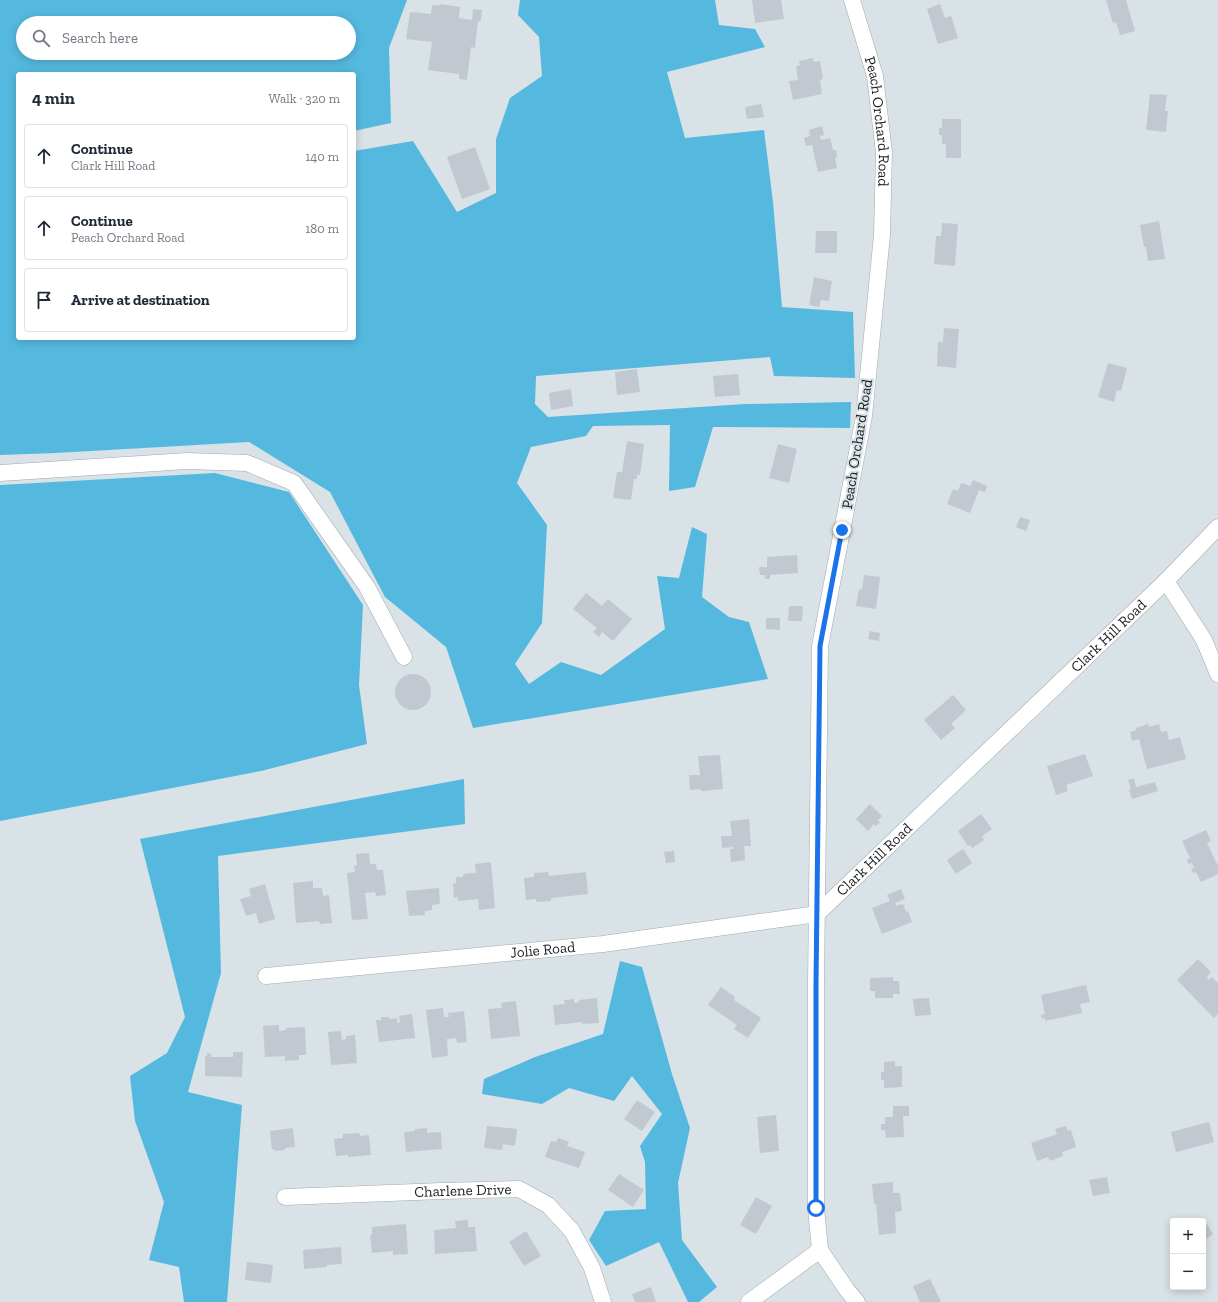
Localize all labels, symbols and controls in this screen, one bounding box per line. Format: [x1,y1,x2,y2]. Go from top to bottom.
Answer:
search box [16,16,356,60]
icon: search [30,27,52,49]
text: Search here [62,29,138,47]
street label: Peach Orchard Road [861,54,893,188]
text: 4 min [32,88,75,108]
text: Walk · 320 m [268,91,340,106]
text: Continue [71,140,133,158]
icon: ahead [33,145,55,167]
text: 140 m [305,149,339,164]
text: Clark Hill Road [71,158,156,173]
text: Continue [71,212,133,230]
icon: ahead [33,217,55,239]
text: 180 m [305,221,339,236]
text: Peach Orchard Road [71,230,185,245]
icon: arrive [33,289,55,311]
text: Arrive at destination [71,291,210,309]
street label: Peach Orchard Road [838,377,876,510]
route end [833,521,851,539]
street label: Clark Hill Road [1067,595,1151,676]
street label: Clark Hill Road [833,819,916,900]
street label: Jolie Road [509,938,577,962]
street label: Charlene Drive [414,1180,512,1201]
route start [807,1199,825,1217]
map controls [1170,1218,1206,1290]
button: + [1170,1218,1206,1254]
button: − [1170,1254,1206,1290]

